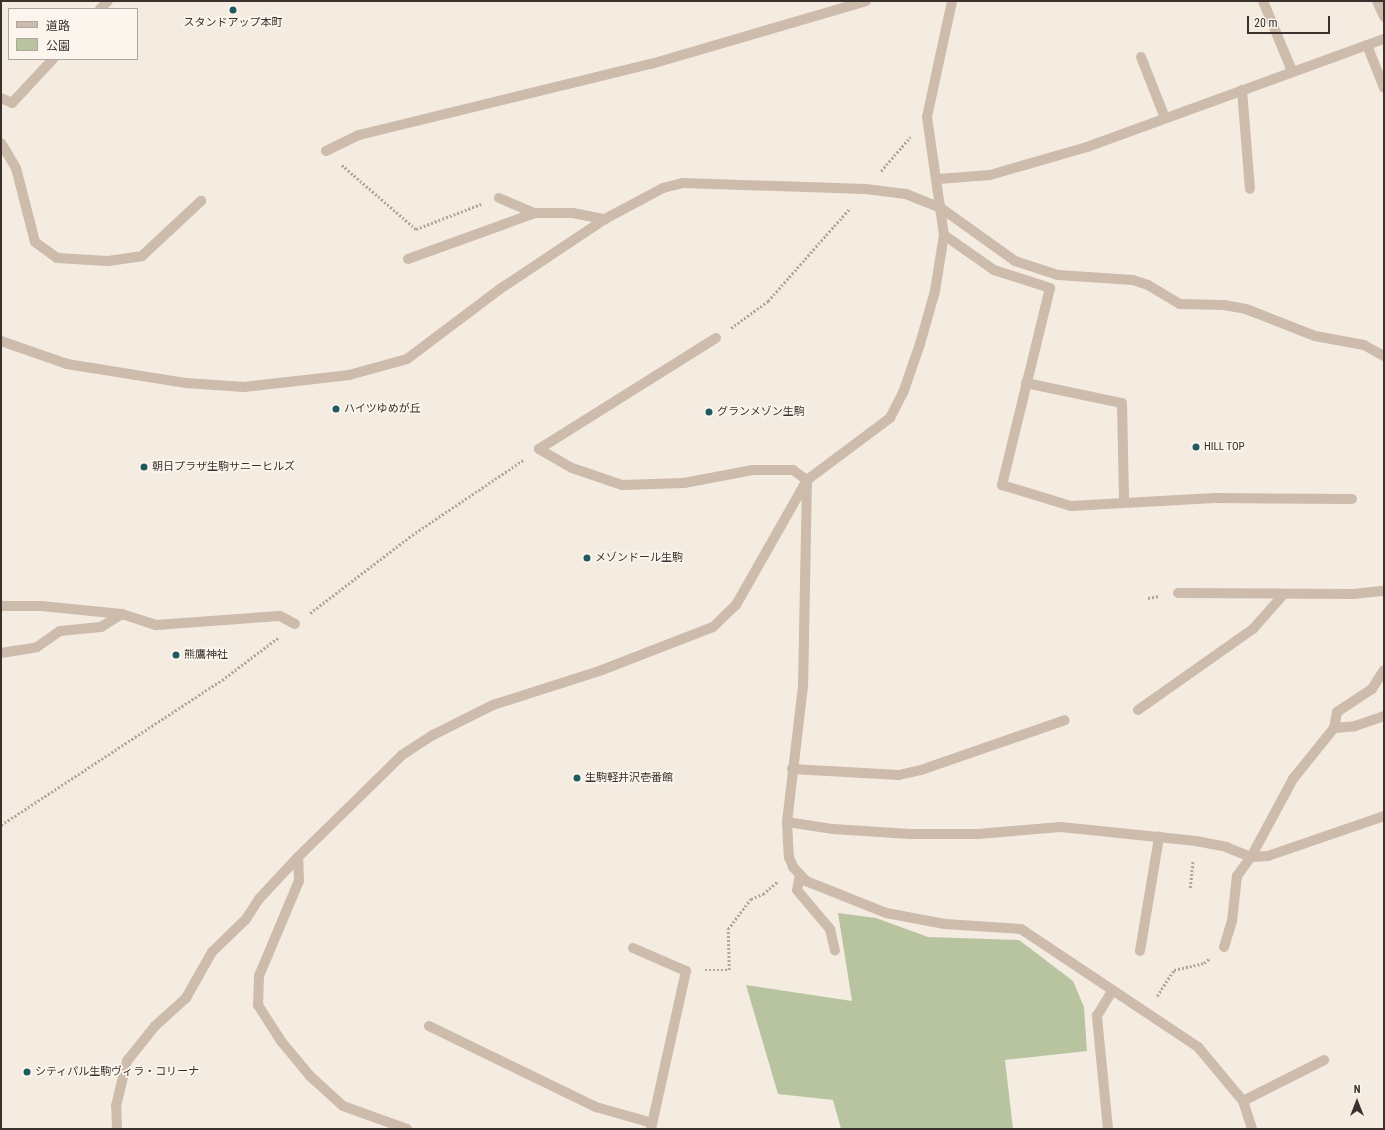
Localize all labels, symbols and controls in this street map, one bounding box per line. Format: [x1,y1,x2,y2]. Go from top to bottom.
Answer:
marker: スタンドアップ本町 [228,5,238,15]
legend [8,8,138,60]
scale bar [1249,8,1332,34]
place label: スタンドアップ本町 [184,16,282,30]
text: 20 m [1254,16,1278,30]
text: 道路 [46,19,70,33]
text: 公園 [46,39,70,53]
place label: ハイツゆめが丘 [344,402,421,416]
marker: ハイツゆめが丘 [331,404,341,414]
place label: グランメゾン生駒 [717,405,805,419]
marker: グランメゾン生駒 [704,407,714,417]
place label: HILL TOP [1204,440,1245,454]
marker: HILL TOP [1191,442,1201,452]
place label: 朝日プラザ生駒サニーヒルズ [152,460,295,474]
marker: 朝日プラザ生駒サニーヒルズ [139,462,149,472]
place label: メゾンドール生駒 [595,551,683,565]
marker: メゾンドール生駒 [582,553,592,563]
place label: 熊鷹神社 [184,648,228,662]
marker: 熊鷹神社 [171,650,181,660]
place label: 生駒軽井沢壱番館 [585,771,673,785]
marker: 生駒軽井沢壱番館 [572,773,582,783]
place label: シティパル生駒ヴィラ・コリーナ [35,1065,200,1079]
marker: シティパル生駒ヴィラ・コリーナ [22,1067,32,1077]
north arrow [1337,1082,1377,1122]
text: N [1354,1083,1360,1096]

